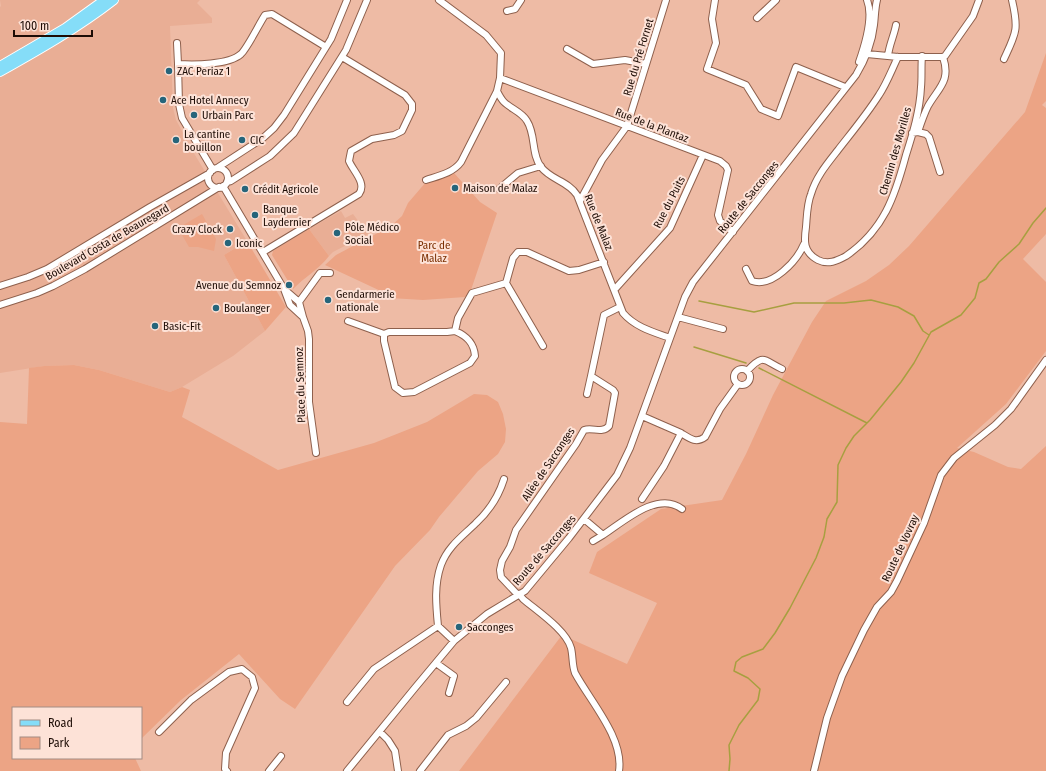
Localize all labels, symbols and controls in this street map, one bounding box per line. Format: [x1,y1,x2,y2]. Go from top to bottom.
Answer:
scale bar [14,12,92,38]
street label: Rue du Pré Fornet [621,17,657,97]
text: 100 m [20,19,49,33]
place label: ZAC Periaz 1 [177,65,230,78]
marker: ZAC Periaz 1 [164,66,174,76]
place label: Ace Hotel Annecy [171,94,249,107]
marker: Ace Hotel Annecy [158,95,168,105]
street label: Chemin des Morilles [877,105,914,197]
street label: Rue de la Plantaz [613,106,691,146]
place label: Urbain Parc [202,109,254,122]
marker: Urbain Parc [189,110,199,120]
place label: La cantine bouillon [184,128,230,154]
place label: CIC [250,134,264,147]
marker: La cantine bouillon [171,135,181,145]
marker: CIC [237,135,247,145]
street label: Route de Sacconges [715,158,782,236]
street label: Rue du Puits [651,174,688,230]
place label: Maison de Malaz [463,182,538,195]
place label: Crédit Agricole [253,183,318,196]
marker: Maison de Malaz [450,183,460,193]
marker: Crédit Agricole [240,184,250,194]
street label: Rue de Malaz [581,192,616,253]
street label: Boulevard Costa de Beauregard [43,202,171,283]
place label: Banque Laydernier [263,203,311,229]
marker: Banque Laydernier [250,210,260,220]
place label: Pôle Médico Social [345,221,399,247]
place label: Crazy Clock [172,223,223,236]
marker: Crazy Clock [225,224,235,234]
marker: Pôle Médico Social [332,228,342,238]
place label: Iconic [236,237,263,250]
marker: Iconic [223,238,233,248]
park label: Parc de Malaz [418,239,450,265]
place label: Avenue du Semnoz [196,279,282,292]
marker: Avenue du Semnoz [284,280,294,290]
place label: Gendarmerie nationale [336,288,395,314]
marker: Gendarmerie nationale [323,295,333,305]
place label: Boulanger [224,302,270,315]
marker: Boulanger [211,303,221,313]
place label: Basic-Fit [163,320,201,333]
marker: Basic-Fit [150,321,160,331]
street label: Place du Semnoz [293,346,308,423]
street label: Allée de Sacconges [519,425,578,503]
street label: Route de Sacconges [510,512,579,588]
street label: Route de Vovray [879,513,922,584]
place label: Sacconges [467,621,514,634]
marker: Sacconges [454,622,464,632]
legend [12,707,142,759]
text: Road [48,716,73,730]
text: Park [48,736,70,750]

